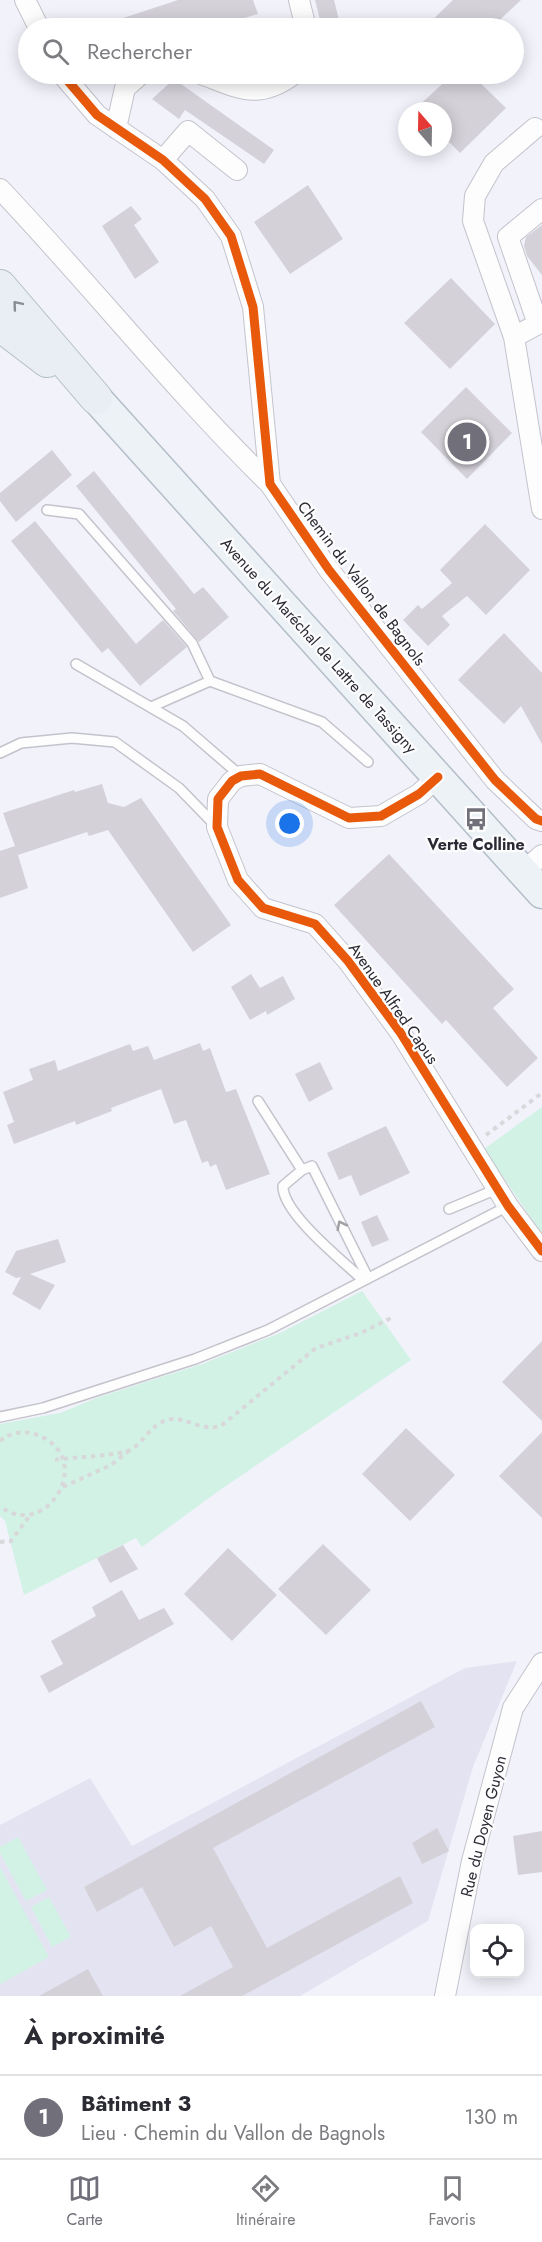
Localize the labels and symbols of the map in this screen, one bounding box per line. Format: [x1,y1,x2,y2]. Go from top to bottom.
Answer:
north arrow [398,102,452,156]
one-way arrow [13,301,24,312]
pin: 1 [448,420,486,464]
street label: Chemin du Vallon de Bagnols [292,496,431,670]
street label: Avenue du Maréchal de Lattre de Tassigny [215,532,423,759]
bus stop icon: Verte Colline [463,806,489,832]
your location [275,809,304,838]
place label: Verte Colline [426,833,525,856]
street label: Avenue Alfred Capus [343,938,444,1069]
one-way arrow [337,1221,349,1232]
street label: Rue du Doyen Guyon [455,1753,512,1899]

